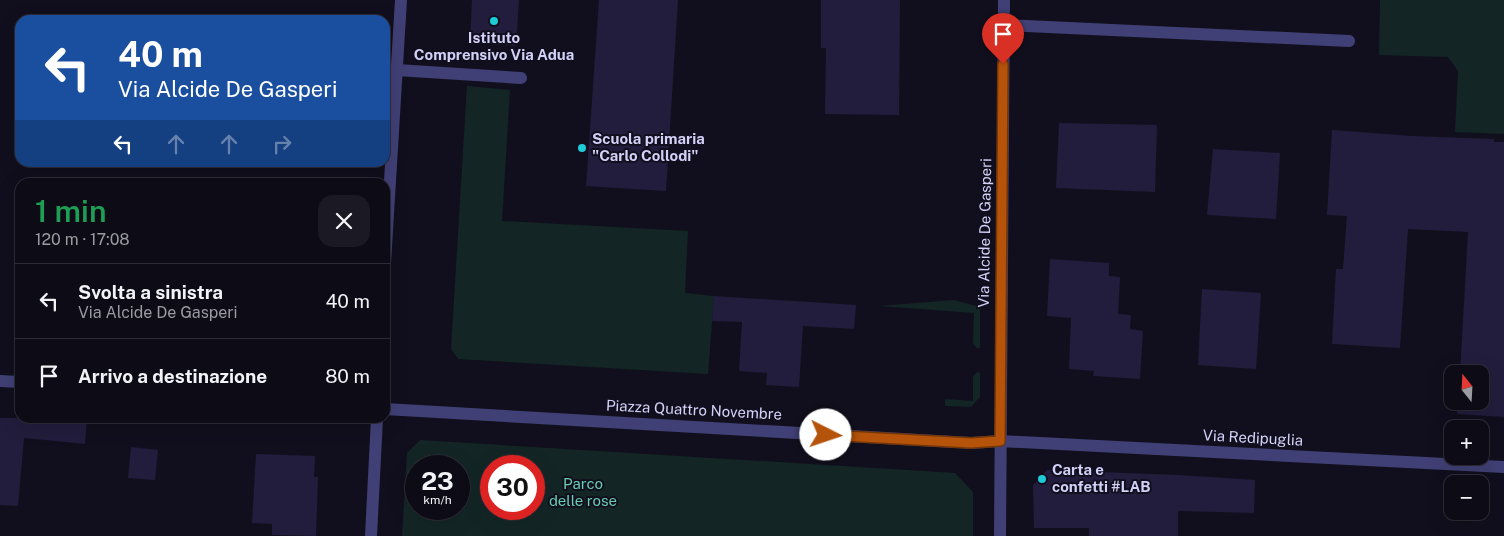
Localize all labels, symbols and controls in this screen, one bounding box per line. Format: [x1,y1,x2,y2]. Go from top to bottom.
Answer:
pin [982,13,1024,64]
marker: Istituto Comprensivo Via Adua [488,15,500,27]
icon: arrive [989,20,1017,48]
place label: Istituto Comprensivo Via Adua [414,29,574,63]
text: 40 m [118,34,203,75]
icon: left [35,35,100,100]
text: Via Alcide De Gasperi [118,76,337,102]
icon: left [109,130,137,158]
icon: ahead [162,130,190,158]
icon: ahead [215,130,243,158]
icon: right [268,130,296,158]
place label: Scuola primaria "Carlo Collodi" [592,130,705,164]
marker: Scuola primaria "Carlo Collodi" [576,142,588,154]
street label: Via Alcide De Gasperi [975,158,994,308]
text: 1 min [35,193,106,229]
button: close [318,195,370,247]
text: 120 m · 17:08 [35,230,130,249]
text: Svolta a sinistra [78,281,223,303]
icon: left [35,287,63,315]
text: 40 m [325,290,370,312]
text: Via Alcide De Gasperi [78,303,238,322]
icon: arrive [35,362,63,390]
text: Arrivo a destinazione [78,365,267,387]
text: 80 m [325,365,370,387]
north arrow [1444,365,1489,410]
map controls [1444,365,1489,520]
street label: Piazza Quattro Novembre [606,396,783,423]
position arrow [799,408,851,460]
button: + [1444,420,1489,465]
street label: Via Redipuglia [1202,426,1304,449]
speed limit sign: 30 [480,455,545,520]
place label: Carta e confetti #LAB [1052,461,1151,495]
text: 23 [421,466,454,496]
marker: Carta e confetti #LAB [1036,473,1048,485]
park label: Parco delle rose [549,475,617,509]
button: − [1444,475,1489,520]
text: km/h [423,493,452,507]

